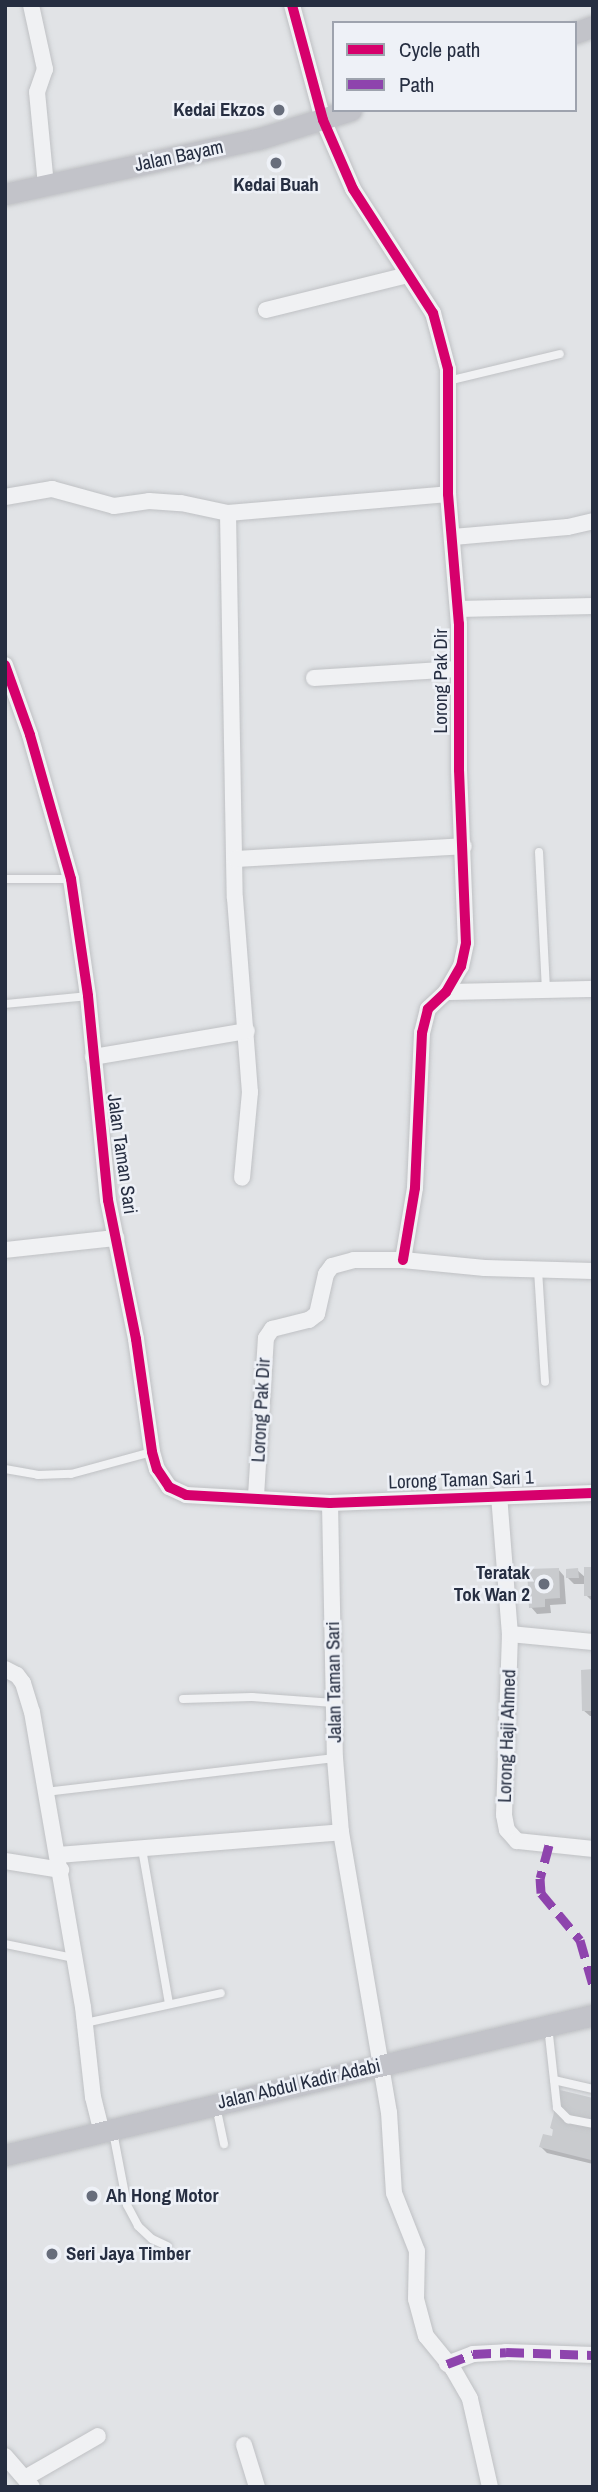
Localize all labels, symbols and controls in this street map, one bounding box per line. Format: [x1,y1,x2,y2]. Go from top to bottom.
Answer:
legend [332,21,577,112]
text: Cycle path [399,35,480,64]
text: Path [399,70,434,99]
place label: Kedai Ekzos [173,99,265,121]
marker: Kedai Ekzos [271,102,287,118]
street label: Jalan Bayam [133,135,225,177]
marker: Kedai Buah [268,155,284,171]
place label: Kedai Buah [233,174,319,196]
street label: Lorong Pak Dir [430,629,452,733]
street label: Jalan Taman Sari [102,1092,142,1216]
street label: Lorong Pak Dir [247,1357,275,1463]
street label: Lorong Taman Sari 1 [388,1466,534,1494]
place label: Teratak Tok Wan 2 [454,1562,530,1606]
marker: Teratak Tok Wan 2 [536,1576,552,1592]
street label: Jalan Taman Sari [322,1621,346,1743]
street label: Lorong Haji Ahmed [493,1669,521,1803]
street label: Jalan Abdul Kadir Adabi [215,2054,383,2114]
place label: Ah Hong Motor [106,2185,218,2207]
marker: Ah Hong Motor [84,2188,100,2204]
place label: Seri Jaya Timber [66,2243,190,2265]
marker: Seri Jaya Timber [44,2246,60,2262]

